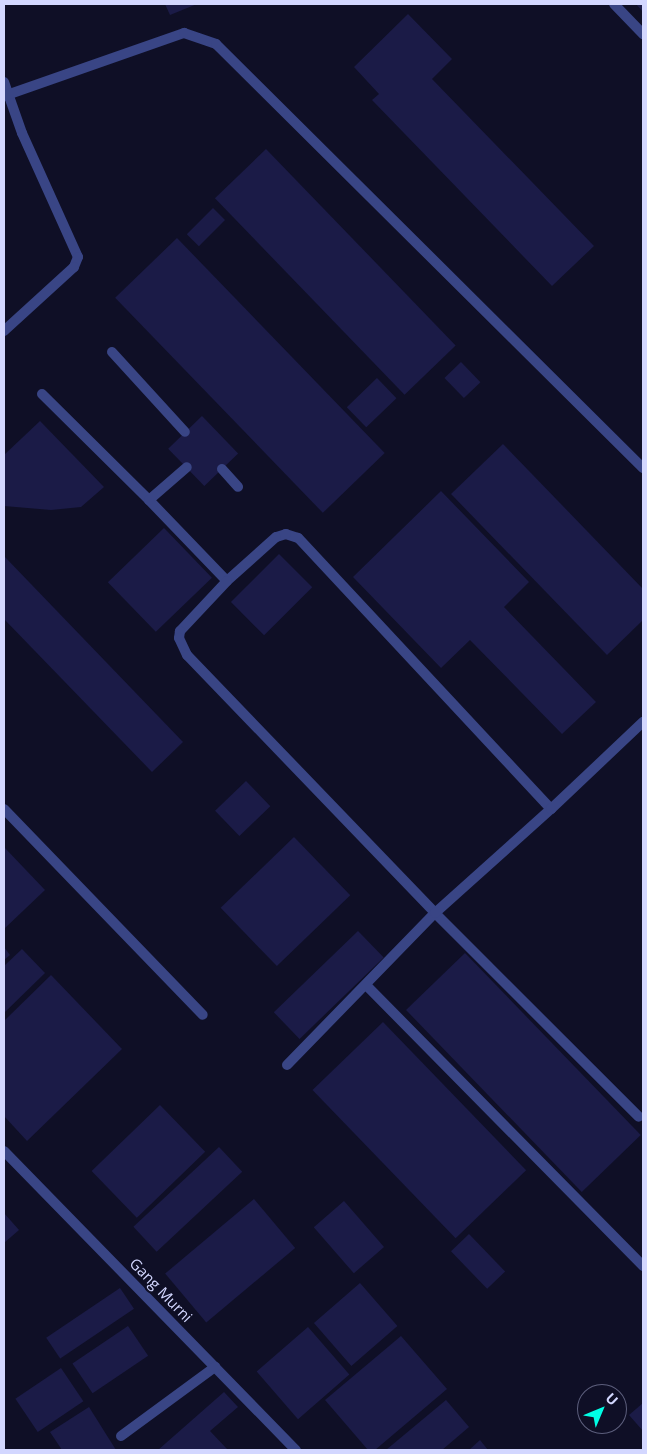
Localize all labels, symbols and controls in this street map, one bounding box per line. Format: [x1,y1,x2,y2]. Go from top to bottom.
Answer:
street label: Gang Murni [126,1254,196,1326]
north arrow [577,1384,627,1434]
text: U [602,1388,623,1409]

